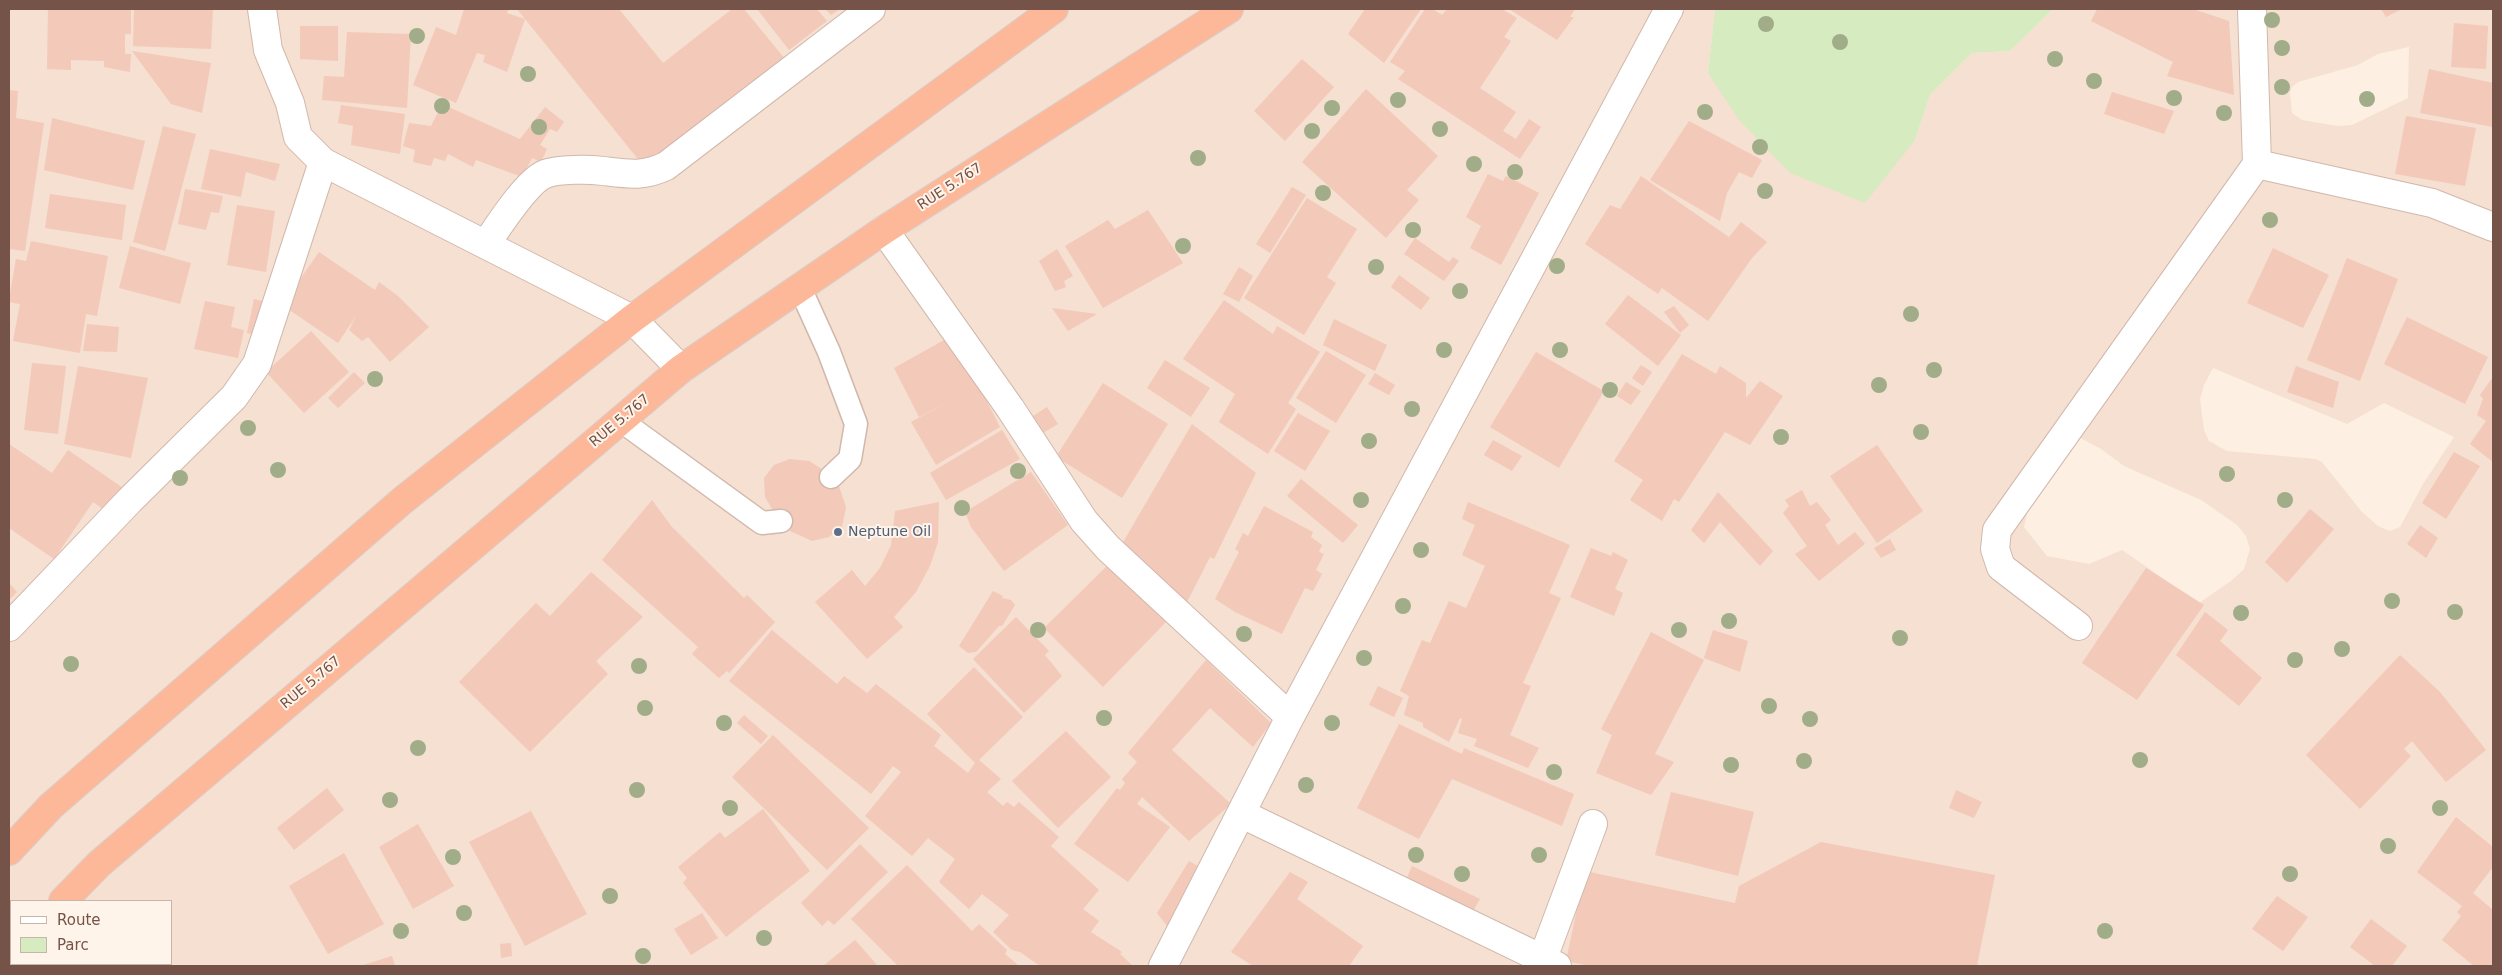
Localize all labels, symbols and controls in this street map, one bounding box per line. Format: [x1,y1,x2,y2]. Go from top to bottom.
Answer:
street label: RUE 5.767 [915,160,985,214]
street label: RUE 5.767 [587,391,653,451]
place label: Neptune Oil [848,524,931,540]
marker: Neptune Oil [832,526,844,538]
street label: RUE 5.767 [278,653,344,713]
legend [10,900,172,965]
text: Route [57,911,101,929]
text: Parc [57,936,89,954]

